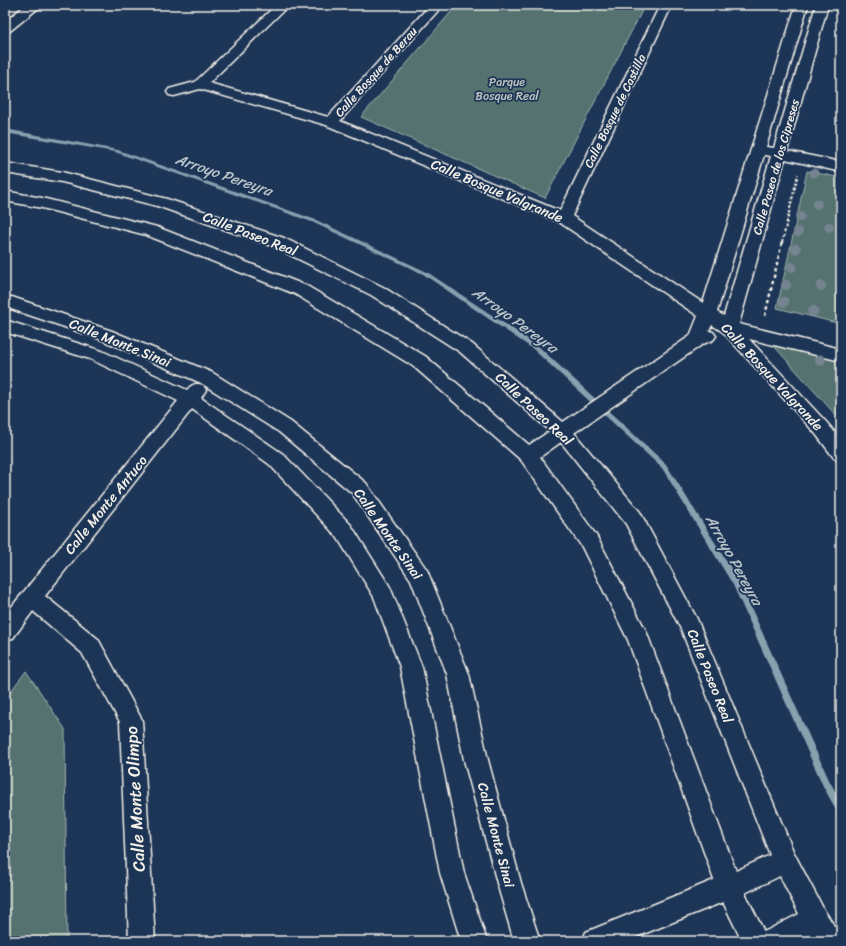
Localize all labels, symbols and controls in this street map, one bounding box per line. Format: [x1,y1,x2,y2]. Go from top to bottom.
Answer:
street label: Calle Bosque de Berau [329,21,423,123]
street label: Calle Bosque de Castilla [578,50,652,172]
park label: Parque Bosque Real [475,71,539,107]
street label: Calle Paseo de los Cipreses [746,96,806,237]
water label: Arroyo Pereyra [171,146,278,204]
street label: Calle Bosque Valgrande [427,152,567,230]
street label: Calle Paseo Real [199,204,302,264]
water label: Arroyo Pereyra [466,279,565,362]
street label: Calle Monte Sinai [65,311,176,375]
street label: Calle Bosque Valgrande [715,317,829,437]
street label: Calle Paseo Real [489,366,580,453]
street label: Calle Monte Antuco [58,450,154,560]
street label: Calle Monte Sinai [347,483,430,586]
water label: Arroyo Pereyra [698,509,771,612]
street label: Calle Paseo Real [680,625,741,728]
street label: Calle Monte Olimpo [116,725,154,873]
street label: Calle Monte Sinai [470,780,522,891]

